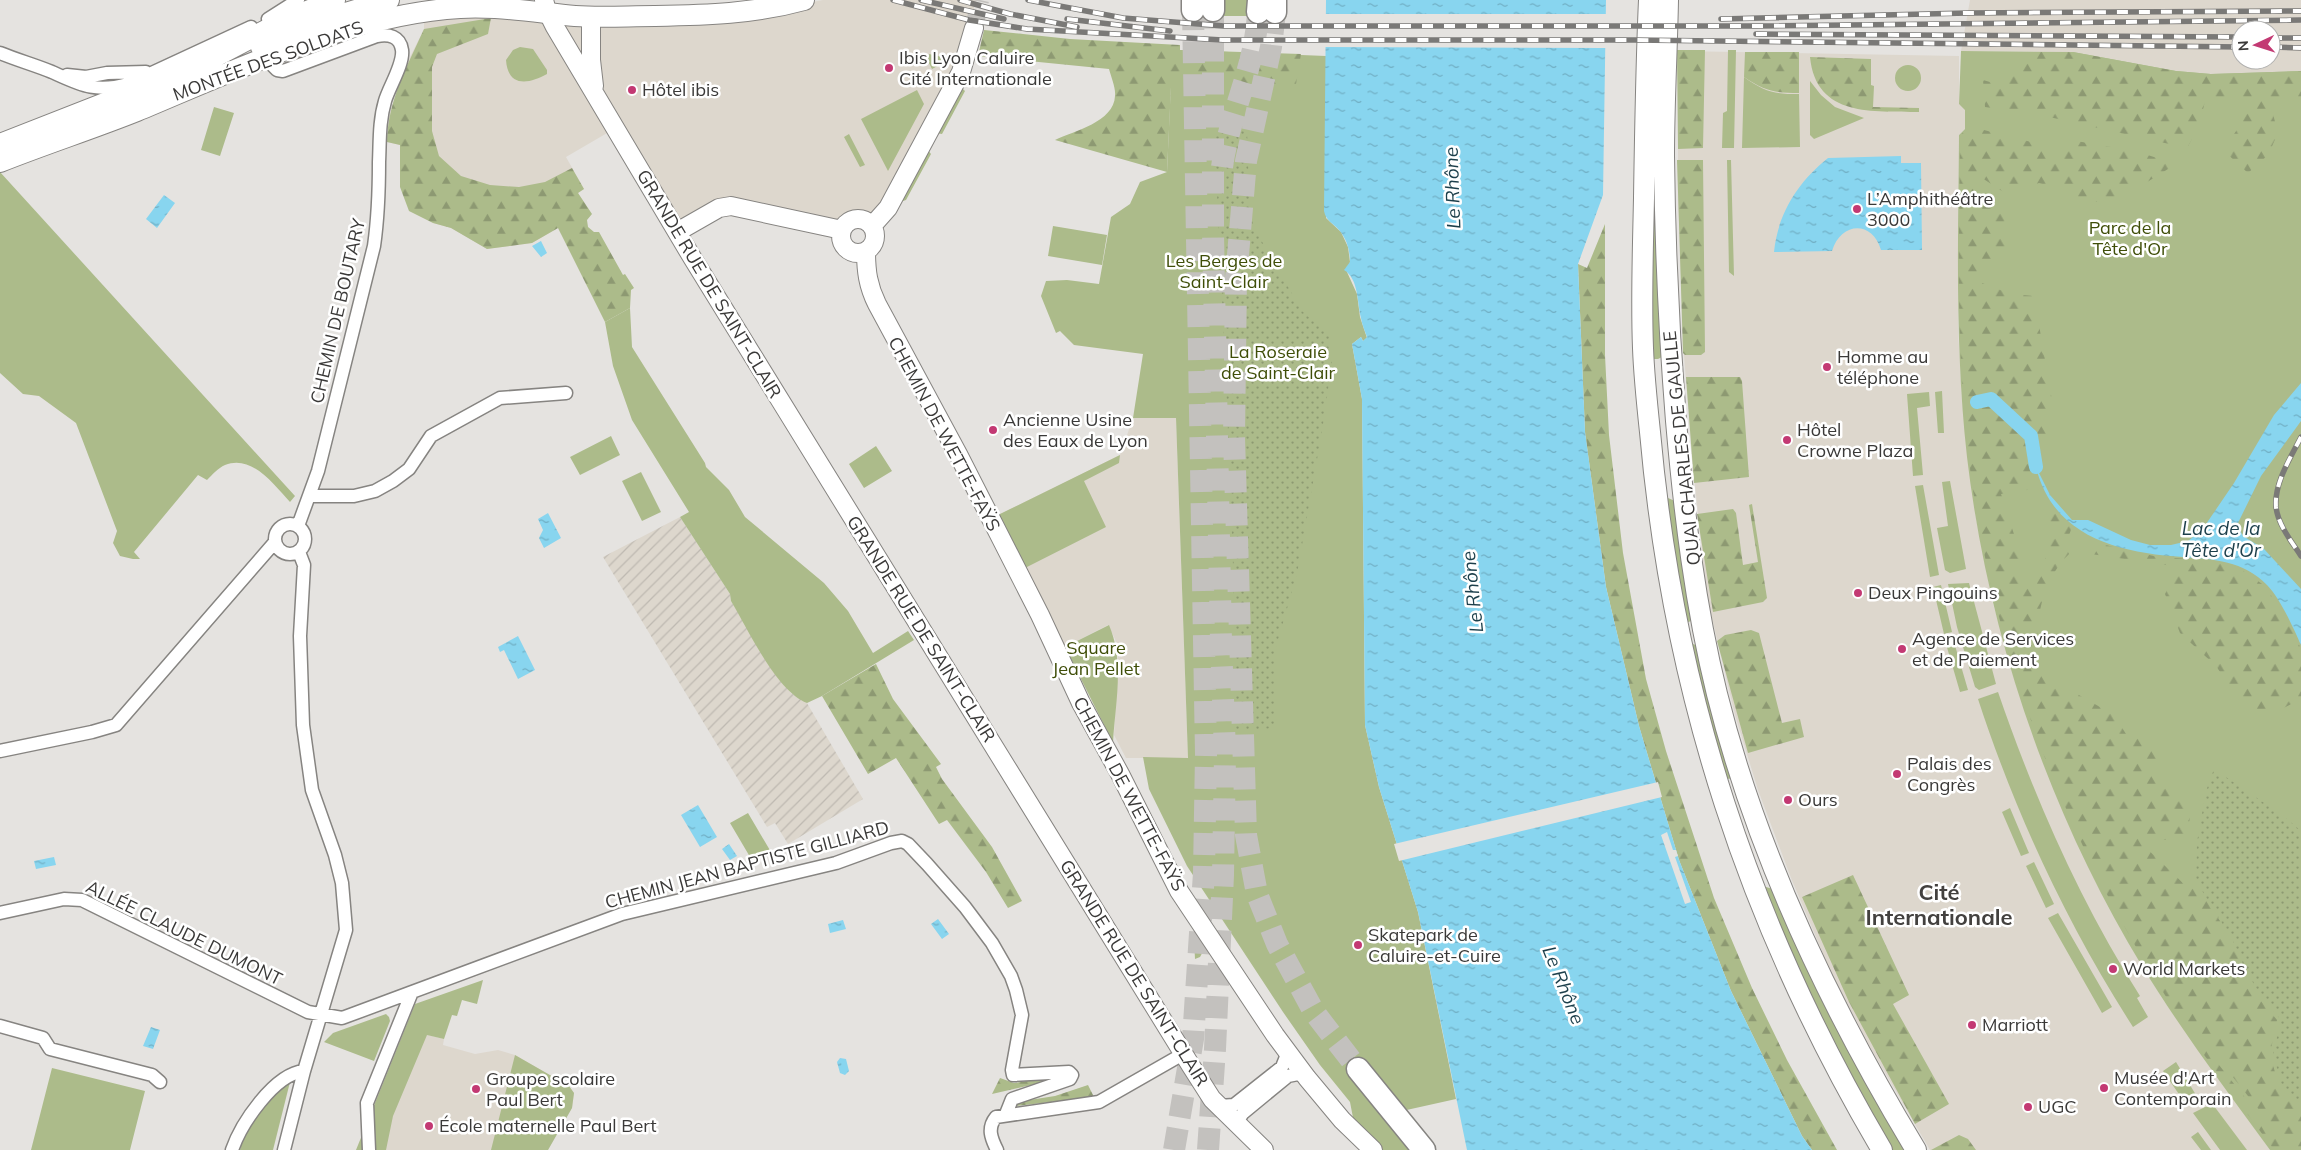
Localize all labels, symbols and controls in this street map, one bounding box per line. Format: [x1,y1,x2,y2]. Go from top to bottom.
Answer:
street label: MONTÉE DES SOLDATS [169,15,366,106]
north arrow [2231,20,2281,70]
text: N [2234,40,2252,52]
place label: Ibis Lyon Caluire Cité Internationale [899,46,1052,90]
marker: Ibis Lyon Caluire Cité Internationale [883,62,895,74]
place label: Hôtel ibis [642,78,719,101]
marker: Hôtel ibis [626,84,638,96]
water label: Le Rhône [1439,147,1465,229]
street label: GRANDE RUE DE SAINT-CLAIR [632,165,787,402]
place label: L’Amphithéâtre 3000 [1867,187,1993,231]
marker: L’Amphithéâtre 3000 [1851,203,1863,215]
street label: CHEMIN DE BOUTARY [305,215,370,406]
park label: Parc de la Tête d'Or [2089,216,2171,260]
park label: Les Berges de Saint-Clair [1166,249,1282,293]
street label: QUAI CHARLES DE GAULLE [1658,330,1705,567]
street label: CHEMIN DE WETTE-FAŸS [883,333,1006,535]
park label: La Roseraie de Saint-Clair [1221,340,1336,384]
place label: Homme au téléphone [1837,345,1928,389]
marker: Homme au téléphone [1821,361,1833,373]
place label: Ancienne Usine des Eaux de Lyon [1003,408,1148,452]
place label: Hôtel Crowne Plaza [1797,418,1913,462]
marker: Ancienne Usine des Eaux de Lyon [987,424,999,436]
marker: Hôtel Crowne Plaza [1781,434,1793,446]
street label: GRANDE RUE DE SAINT-CLAIR [842,511,1001,746]
water label: Lac de la Tête d'Or [2181,516,2262,562]
water label: Le Rhône [1456,550,1488,634]
place label: Deux Pingouins [1868,581,1998,604]
marker: Deux Pingouins [1852,587,1864,599]
place label: Agence de Services et de Paiement [1912,627,2074,671]
park label: Square Jean Pellet [1052,636,1140,680]
marker: Agence de Services et de Paiement [1896,643,1908,655]
street label: CHEMIN DE WETTE-FAŸS [1068,693,1191,895]
place label: Palais des Congrès [1907,752,1992,796]
marker: Palais des Congrès [1891,768,1903,780]
place label: Ours [1798,788,1838,811]
marker: Ours [1782,794,1794,806]
street label: CHEMIN JEAN BAPTISTE GILLIARD [602,815,891,914]
street label: GRANDE RUE DE SAINT-CLAIR [1055,855,1214,1090]
street label: ALLÉE CLAUDE DUMONT [82,875,286,990]
district label: Cité Internationale [1865,878,2013,931]
place label: Skatepark de Caluire-et-Cuire [1368,923,1501,967]
marker: Skatepark de Caluire-et-Cuire [1352,939,1364,951]
water label: Le Rhône [1537,942,1591,1028]
place label: World Markets [2123,957,2245,980]
marker: World Markets [2107,963,2119,975]
place label: Marriott [1982,1013,2048,1036]
marker: Marriott [1966,1019,1978,1031]
place label: Musée d'Art Contemporain [2114,1066,2231,1110]
place label: Groupe scolaire Paul Bert [486,1067,615,1111]
marker: Musée d'Art Contemporain [2098,1082,2110,1094]
marker: Groupe scolaire Paul Bert [470,1083,482,1095]
place label: UGC [2038,1095,2077,1118]
marker: UGC [2022,1101,2034,1113]
place label: École maternelle Paul Bert [439,1114,657,1137]
marker: École maternelle Paul Bert [423,1120,435,1132]

